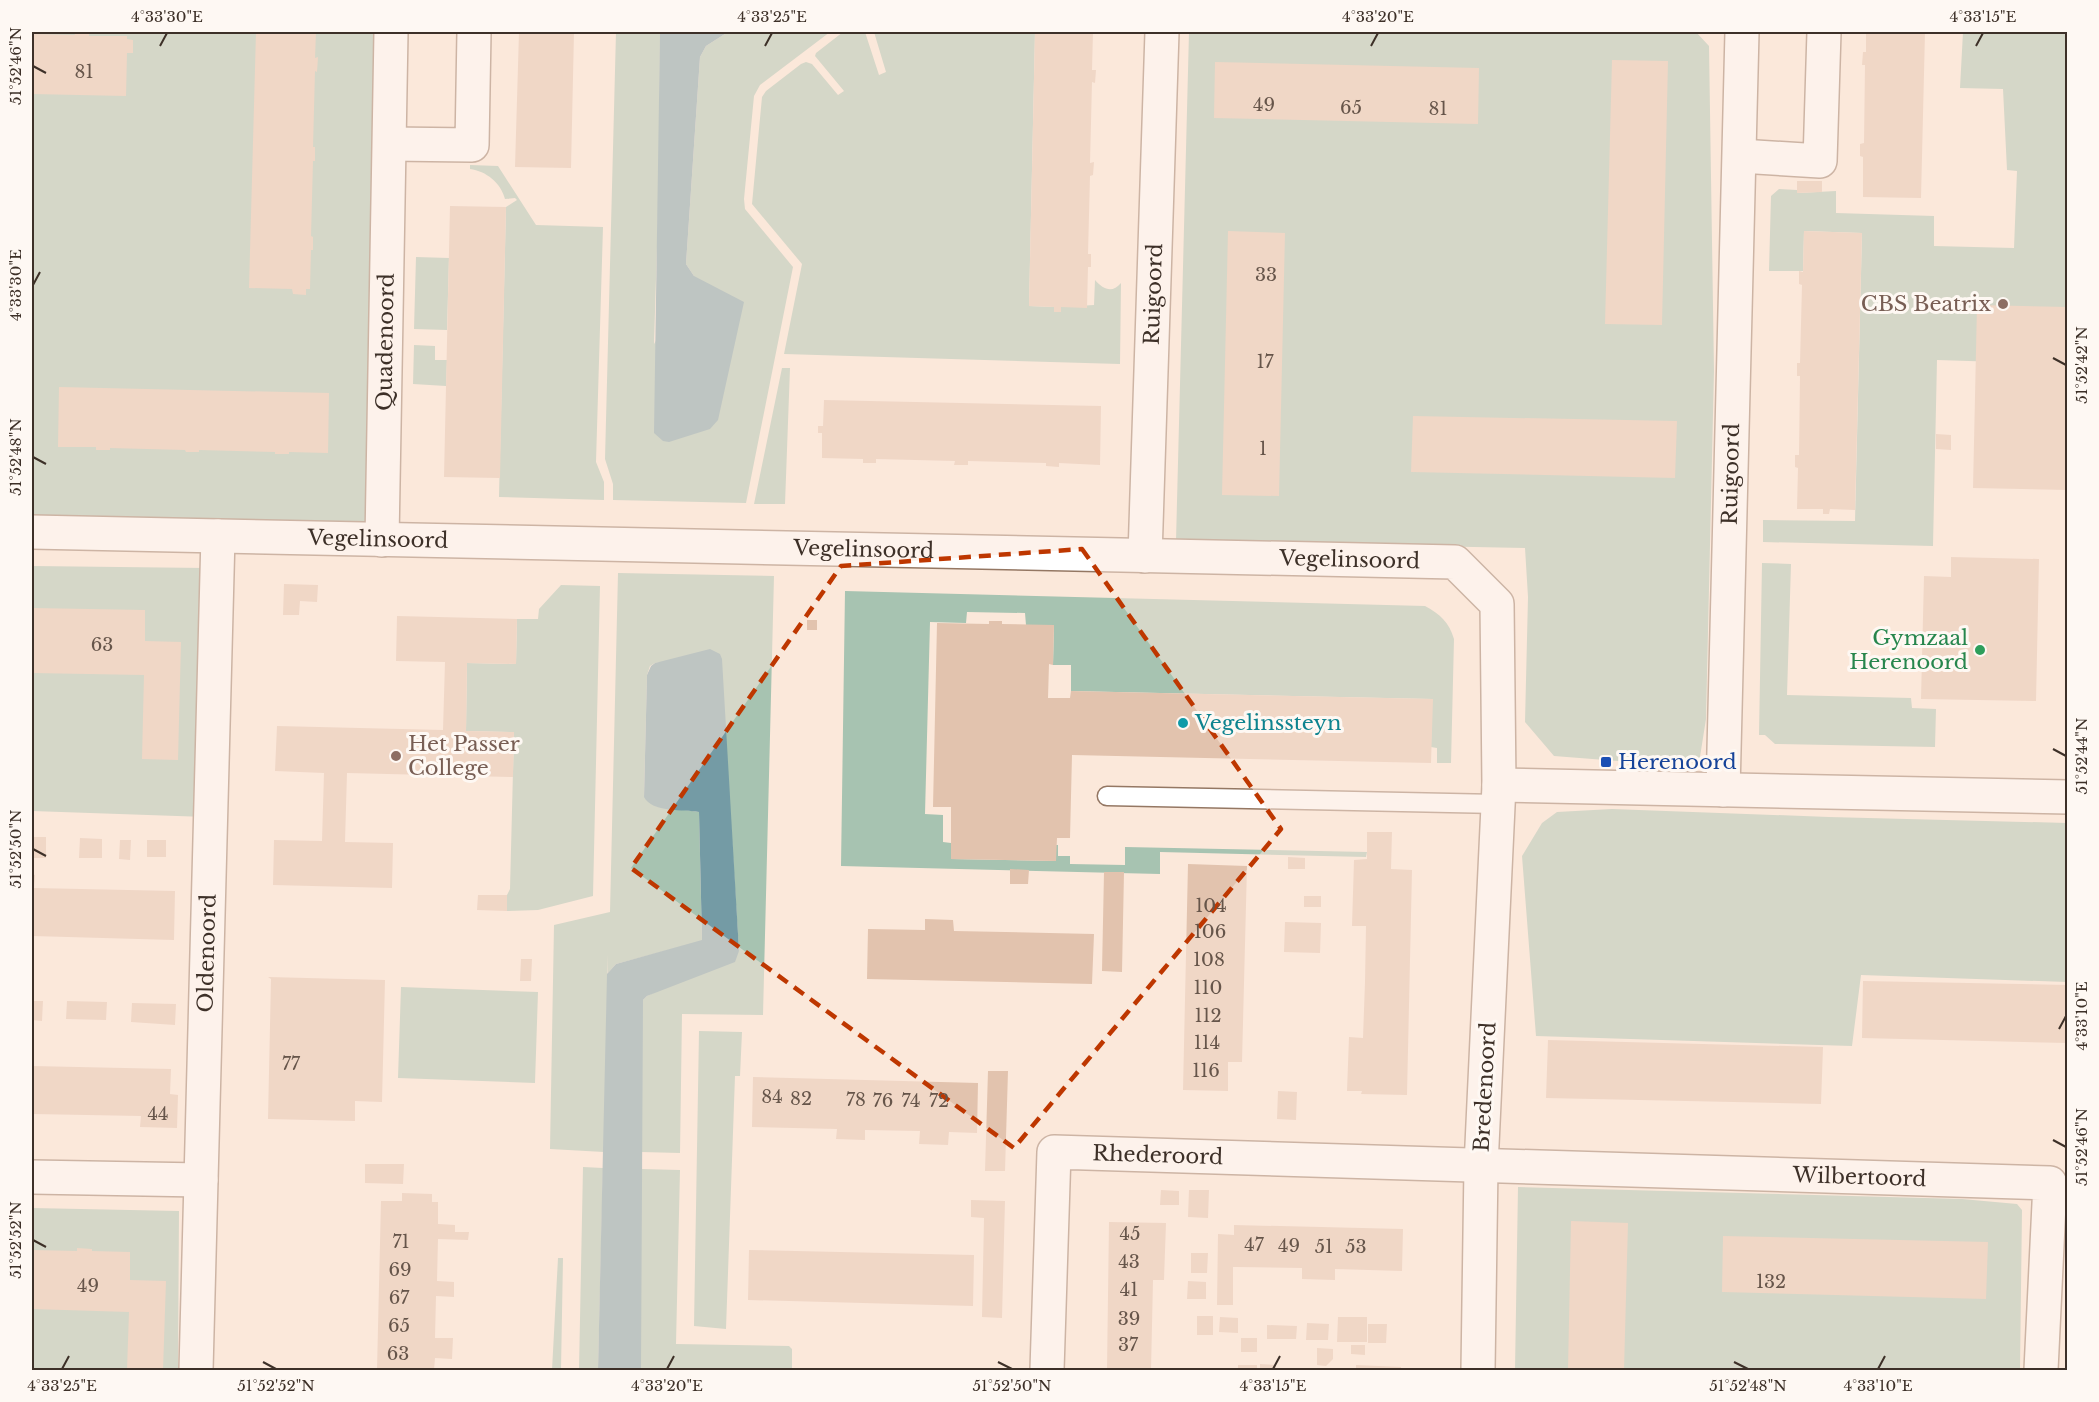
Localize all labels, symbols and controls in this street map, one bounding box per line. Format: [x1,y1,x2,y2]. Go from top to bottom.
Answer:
text: 4°33'30"E [131,7,203,26]
text: 4°33'25"E [737,7,807,26]
text: 4°33'20"E [1342,7,1414,26]
text: 4°33'15"E [1949,7,2017,26]
text: 51°52'46"N [6,27,25,105]
house number: 81 [75,61,93,83]
house number: 49 [1253,94,1275,116]
house number: 65 [1340,97,1362,119]
house number: 81 [1429,98,1447,120]
street label: Ruigoord [1139,243,1168,345]
text: 4°33'30"E [6,249,25,321]
house number: 33 [1255,264,1277,286]
street label: Quadenoord [371,273,400,411]
place label: CBS Beatrix [1861,291,1991,317]
marker: CBS Beatrix [1996,297,2010,311]
text: 51°52'42"N [2072,326,2091,404]
house number: 17 [1256,351,1274,373]
text: 51°52'48"N [6,418,25,496]
street label: Ruigoord [1717,423,1745,525]
house number: 1 [1259,438,1267,460]
street label: Vegelinsoord [306,525,449,554]
street label: Vegelinsoord [792,535,934,564]
street label: Vegelinsoord [1278,545,1420,574]
place label: Gymzaal Herenoord [1849,625,1968,675]
house number: 63 [91,634,113,656]
marker: Gymzaal Herenoord [1973,643,1987,657]
place label: Vegelinssteyn [1194,710,1341,736]
marker: Vegelinssteyn [1176,716,1190,730]
text: 51°52'44"N [2072,718,2091,794]
place label: Het Passer College [408,731,520,781]
marker: Het Passer College [389,749,403,763]
place label: Herenoord [1618,749,1737,775]
marker: Herenoord [1599,755,1613,769]
text: 51°52'50"N [6,810,25,889]
street label: Oldenoord [192,894,222,1013]
house number: 104 [1195,895,1227,917]
house number: 106 [1194,921,1226,943]
house number: 108 [1193,949,1225,971]
house number: 110 [1194,977,1222,999]
text: 4°33'10"E [2072,981,2091,1051]
house number: 112 [1194,1005,1222,1027]
street label: Bredenoord [1469,1021,1501,1153]
house number: 114 [1194,1032,1220,1054]
house number: 77 [282,1053,301,1075]
house number: 116 [1192,1060,1220,1082]
house number: 84 [761,1086,783,1108]
house number: 82 [790,1088,812,1110]
house number: 78 [846,1089,866,1111]
house number: 76 [873,1090,893,1112]
house number: 74 [901,1090,921,1112]
house number: 72 [929,1090,949,1112]
house number: 44 [147,1103,169,1125]
text: 51°52'46"N [2072,1108,2091,1186]
street label: Rhederoord [1092,1140,1223,1170]
street label: Wilbertoord [1791,1162,1927,1192]
text: 51°52'52"N [6,1201,25,1279]
house number: 45 [1120,1223,1140,1245]
house number: 71 [392,1231,410,1253]
house number: 47 [1244,1234,1265,1256]
house number: 49 [1278,1235,1300,1257]
house number: 51 [1315,1236,1333,1258]
house number: 53 [1345,1236,1367,1258]
house number: 43 [1118,1251,1140,1273]
house number: 69 [388,1259,412,1281]
house number: 132 [1756,1271,1786,1293]
house number: 49 [77,1275,99,1297]
house number: 41 [1120,1279,1138,1301]
house number: 67 [389,1287,410,1309]
house number: 39 [1118,1308,1140,1330]
house number: 65 [388,1315,410,1337]
house number: 37 [1118,1334,1139,1356]
house number: 63 [387,1343,409,1365]
text: 4°33'25"E [27,1376,97,1395]
text: 51°52'52"N [237,1376,315,1395]
text: 4°33'20"E [631,1376,703,1395]
text: 51°52'50"N [973,1376,1052,1395]
text: 4°33'15"E [1239,1376,1307,1395]
text: 51°52'48"N [1709,1376,1787,1395]
text: 4°33'10"E [1843,1376,1913,1395]

